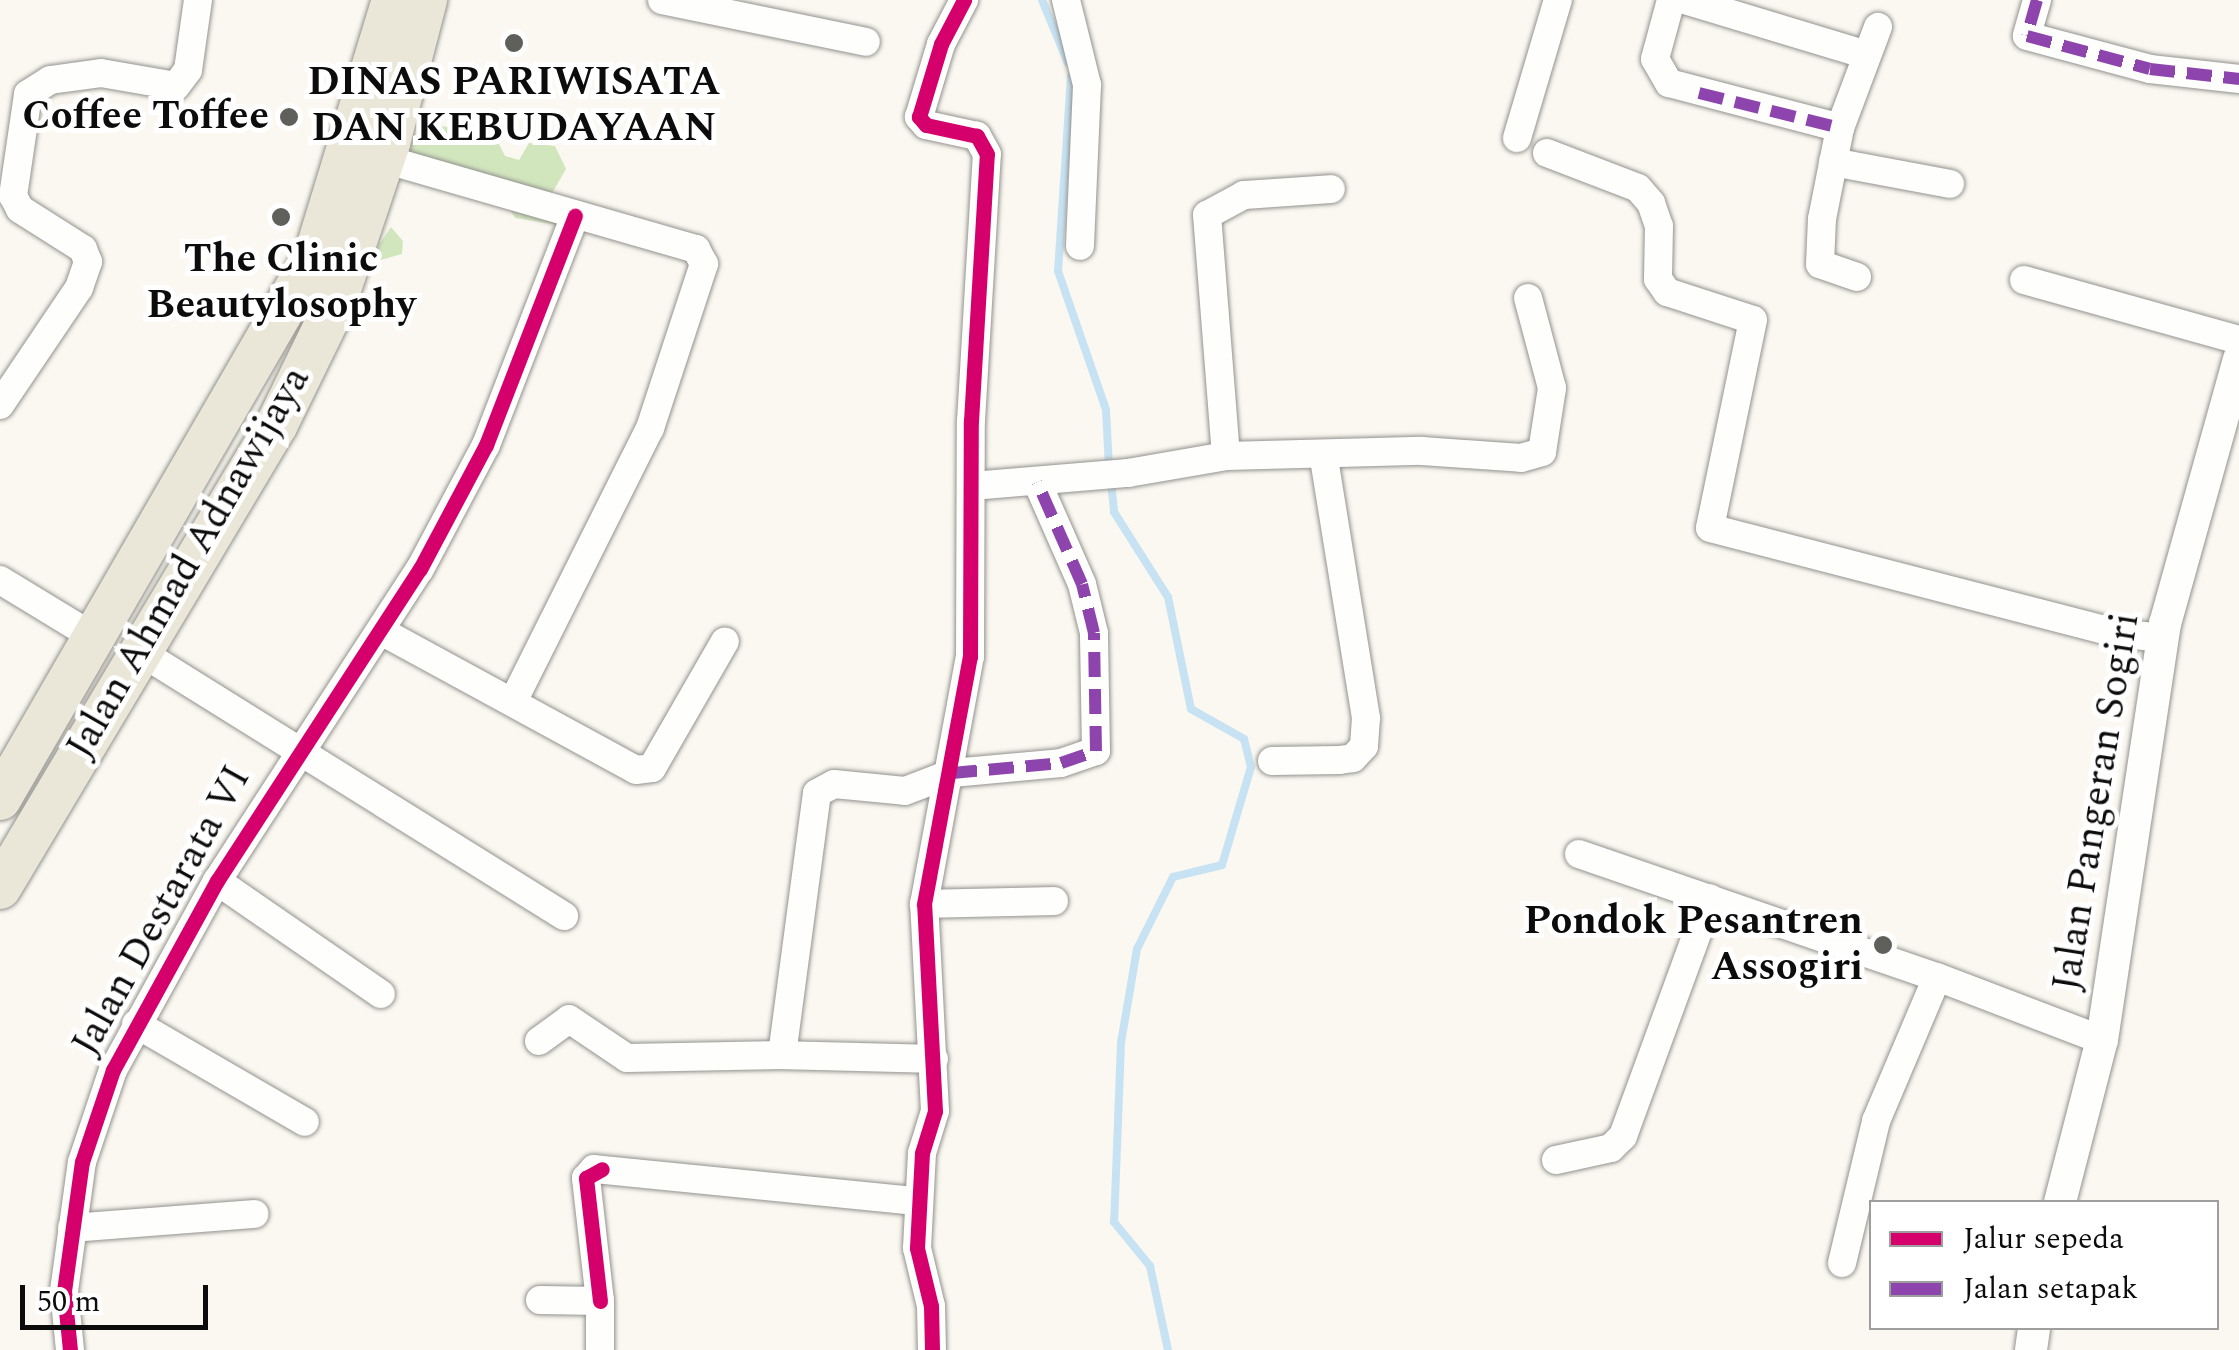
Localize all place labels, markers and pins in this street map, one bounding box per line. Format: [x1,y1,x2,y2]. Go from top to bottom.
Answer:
marker: DINAS PARIWISATA DAN KEBUDAYAAN [503,32,525,54]
place label: DINAS PARIWISATA DAN KEBUDAYAAN [308,59,720,153]
place label: Coffee Toffee [22,93,269,141]
marker: Coffee Toffee [278,106,300,128]
marker: The Clinic Beautylosophy [268,204,294,230]
place label: The Clinic Beautylosophy [147,236,415,330]
place label: Pondok Pesantren Assogiri [1524,898,1863,992]
marker: Pondok Pesantren Assogiri [1872,934,1894,956]

